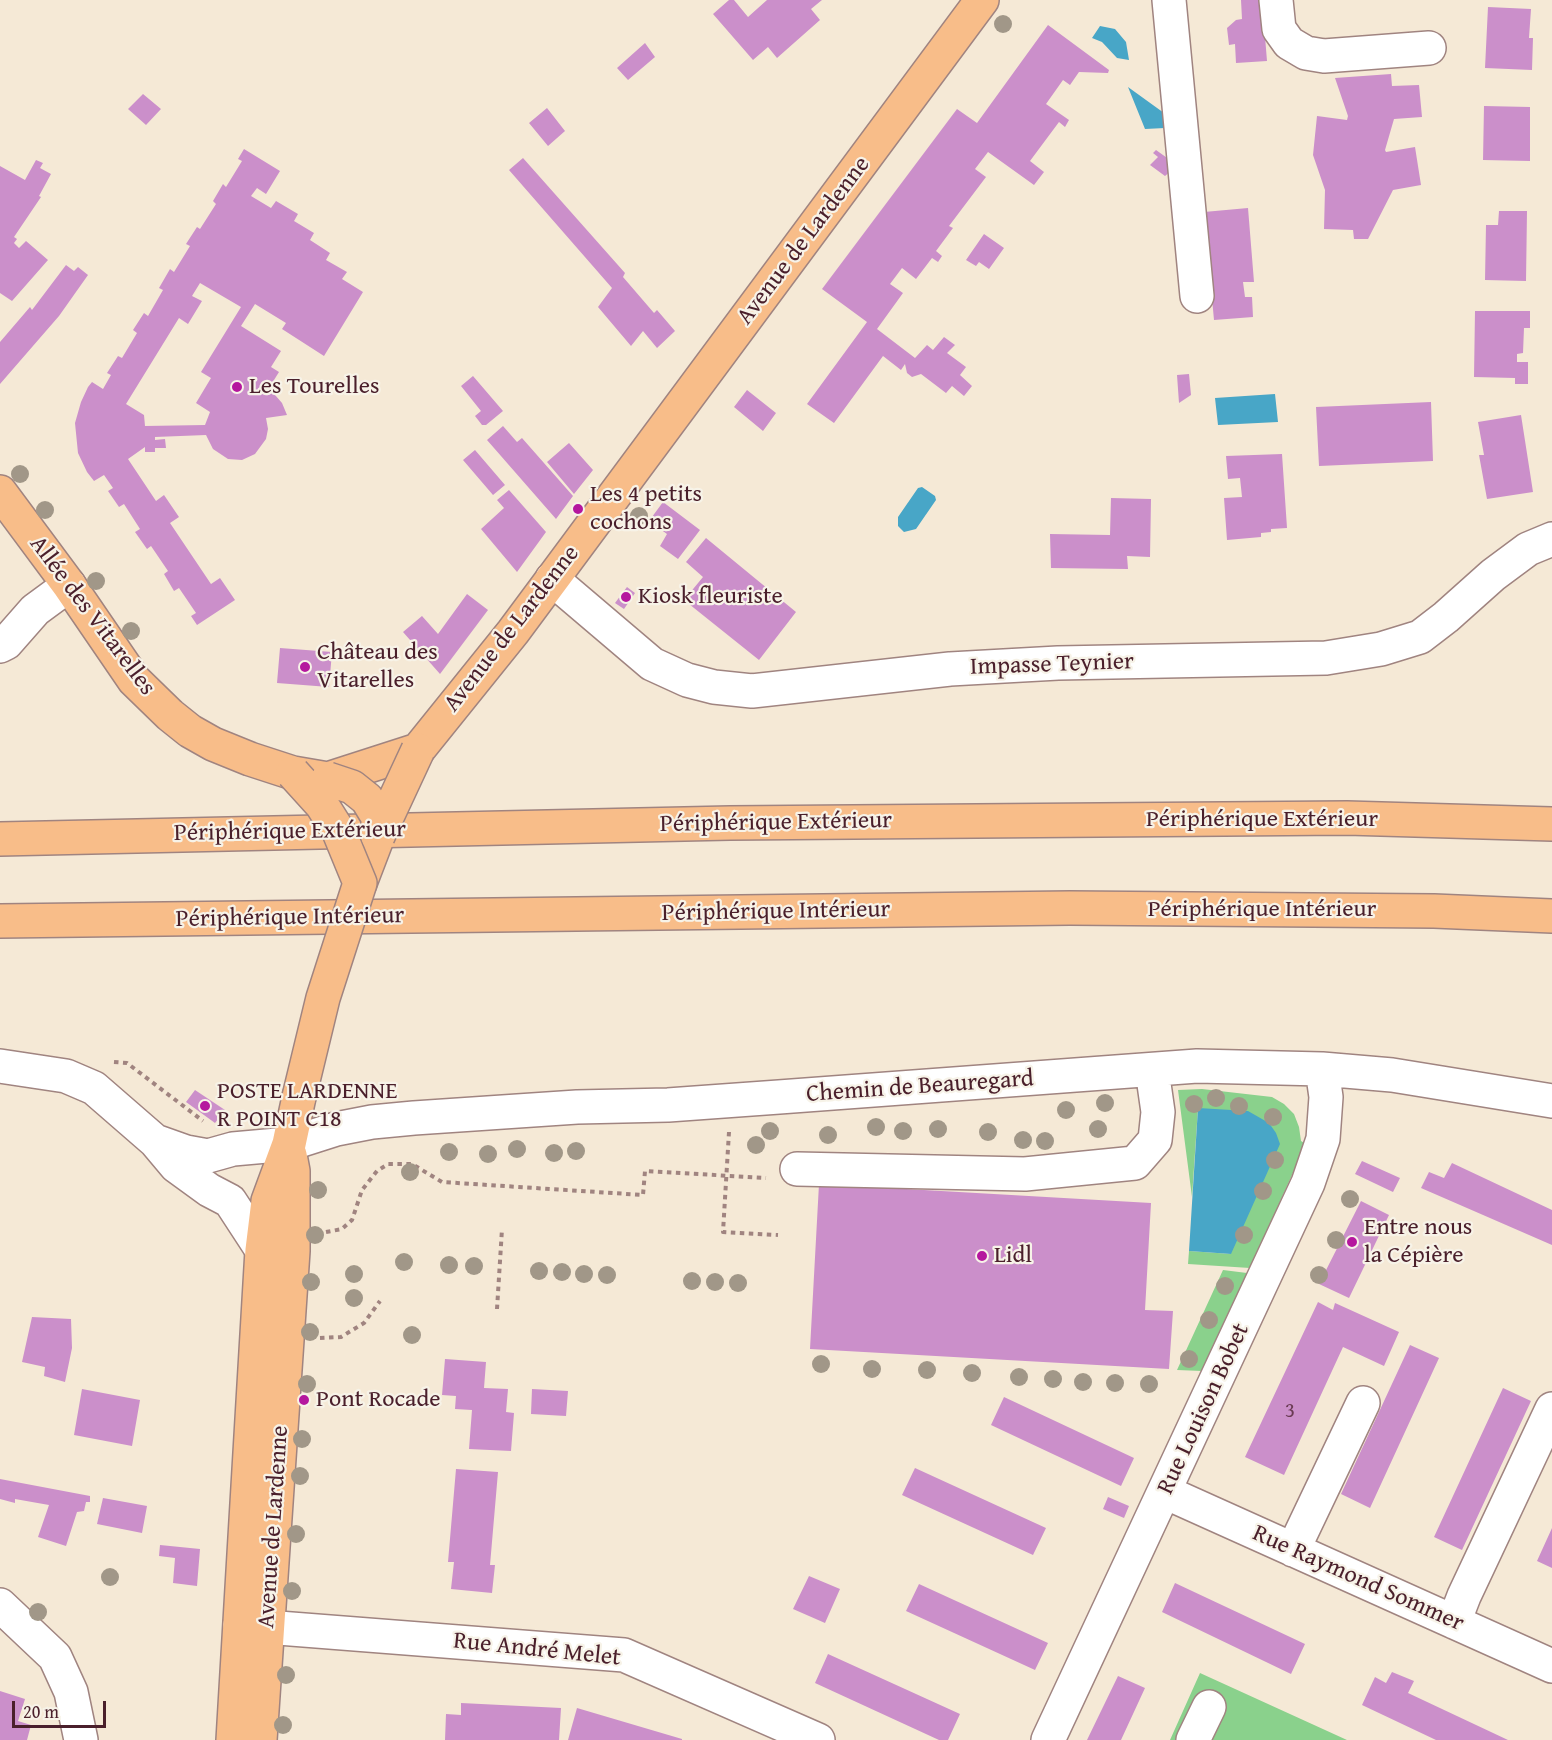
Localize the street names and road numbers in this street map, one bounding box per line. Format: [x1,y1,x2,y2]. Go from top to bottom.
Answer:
street label: Avenue de Lardenne [731,151,877,331]
street label: Allée des Vitarelles [23,531,161,701]
street label: Avenue de Lardenne [438,540,586,718]
street label: Impasse Teynier [970,648,1134,682]
street label: Périphérique Extérieur [1146,806,1378,834]
street label: Périphérique Extérieur [660,807,892,839]
street label: Périphérique Extérieur [174,816,406,848]
street label: Périphérique Intérieur [661,896,891,928]
street label: Périphérique Intérieur [1148,896,1376,924]
street label: Périphérique Intérieur [175,902,405,934]
street label: Chemin de Beauregard [805,1065,1035,1109]
street label: Rue Louison Bobet [1152,1319,1256,1499]
street label: Avenue de Lardenne [253,1425,295,1629]
street label: Rue Raymond Sommer [1248,1519,1468,1639]
street label: Rue André Melet [452,1627,622,1673]

